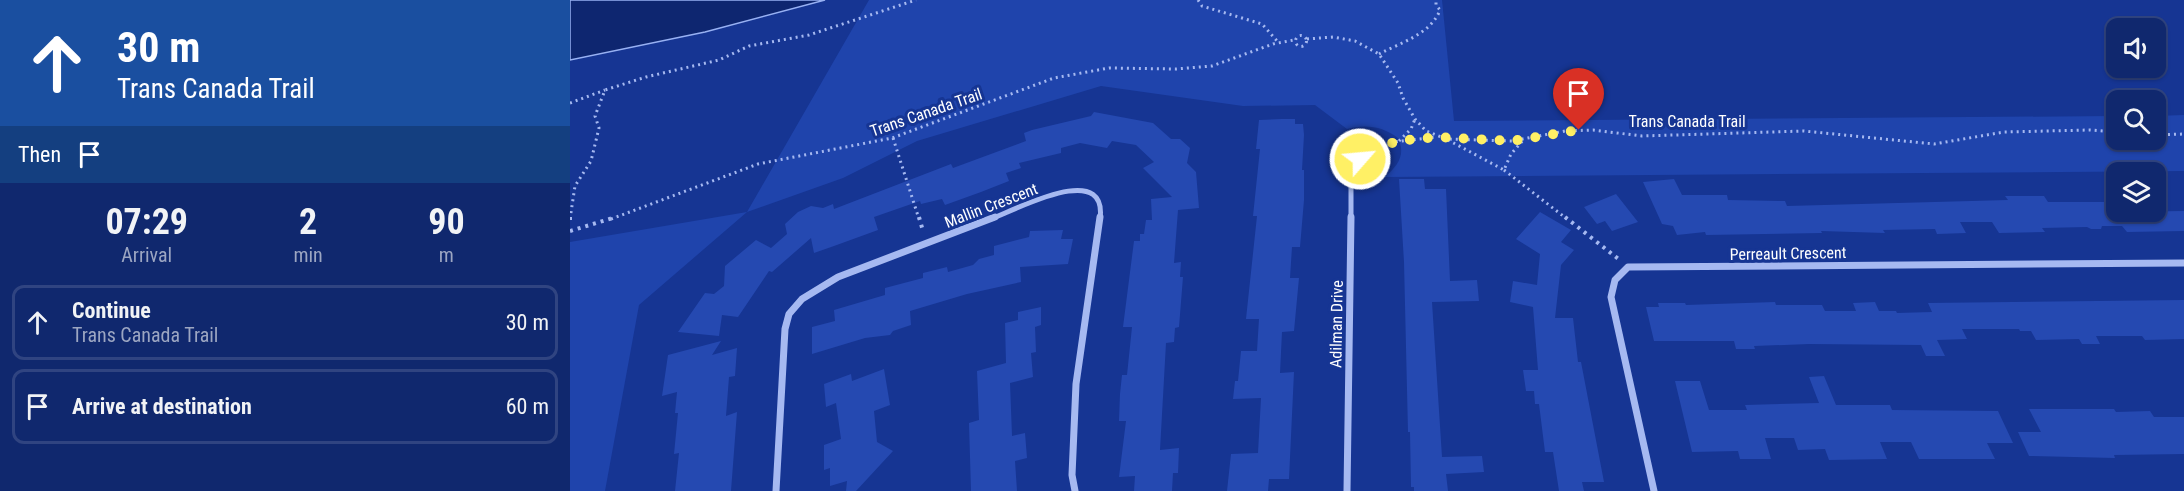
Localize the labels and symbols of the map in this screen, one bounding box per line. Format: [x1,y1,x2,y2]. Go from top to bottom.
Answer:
pin [1553,68,1604,130]
street label: Trans Canada Trail [868,84,985,141]
street label: Trans Canada Trail [1628,112,1746,131]
position arrow [1328,127,1392,191]
street label: Mallin Crescent [942,179,1041,232]
street label: Perreault Crescent [1729,243,1847,264]
street label: Adilman Drive [1326,280,1347,368]

